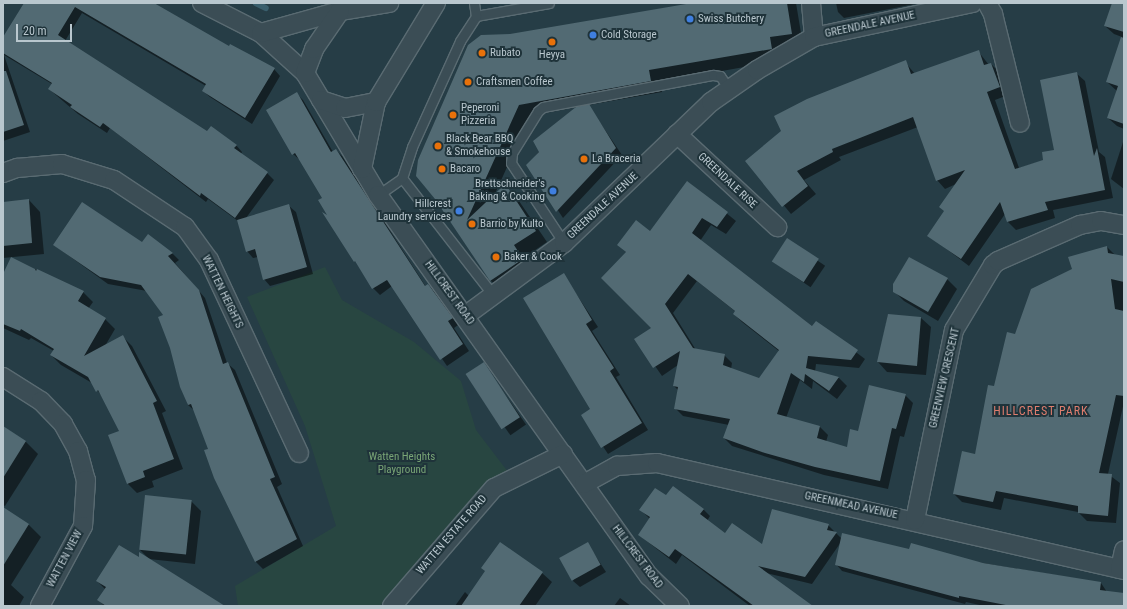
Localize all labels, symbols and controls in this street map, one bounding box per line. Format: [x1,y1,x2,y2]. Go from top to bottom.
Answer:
street label: GREENDALE AVENUE [824,9,916,41]
place label: Swiss Butchery [698,12,764,26]
marker: Swiss Butchery [685,14,695,24]
scale bar [18,16,74,42]
text: 20 m [23,24,47,38]
place label: Cold Storage [601,28,657,42]
marker: Cold Storage [588,30,598,40]
marker: Heyya [547,37,557,47]
place label: Rubato [490,46,521,60]
marker: Rubato [477,48,487,58]
place label: Heyya [539,48,565,62]
place label: Craftsmen Coffee [476,75,553,89]
marker: Craftsmen Coffee [463,77,473,87]
place label: Peperoni Pizzeria [461,102,499,128]
marker: Peperoni Pizzeria [448,110,458,120]
place label: Black Bear BBQ & Smokehouse [446,133,513,159]
marker: Black Bear BBQ & Smokehouse [433,141,443,151]
street label: GREENDALE RISE [695,150,759,212]
place label: La Braceria [592,152,641,166]
marker: La Braceria [579,154,589,164]
place label: Bacaro [450,162,480,176]
marker: Bacaro [437,164,447,174]
street label: GREENDALE AVENUE [565,170,641,242]
place label: Brettschneider's Baking & Cooking [469,178,545,204]
marker: Brettschneider's Baking & Cooking [548,186,558,196]
place label: Hillcrest Laundry services [378,198,451,224]
marker: Hillcrest Laundry services [454,206,464,216]
place label: Barrio by Kulto [480,217,543,231]
marker: Barrio by Kulto [467,219,477,229]
place label: Baker & Cook [504,250,562,264]
marker: Baker & Cook [491,252,501,262]
street label: WATTEN HEIGHTS [199,253,245,331]
street label: HILLCREST ROAD [421,258,477,328]
street label: GREENVIEW CRESCENT [927,326,963,430]
district label: HILLCREST PARK [993,405,1089,419]
park label: Watten Heights Playground [369,451,435,477]
street label: GREENMEAD AVENUE [803,490,899,522]
street label: WATTEN ESTATE ROAD [414,493,490,577]
street label: HILLCREST ROAD [609,523,665,591]
street label: WATTEN VIEW [44,528,86,590]

